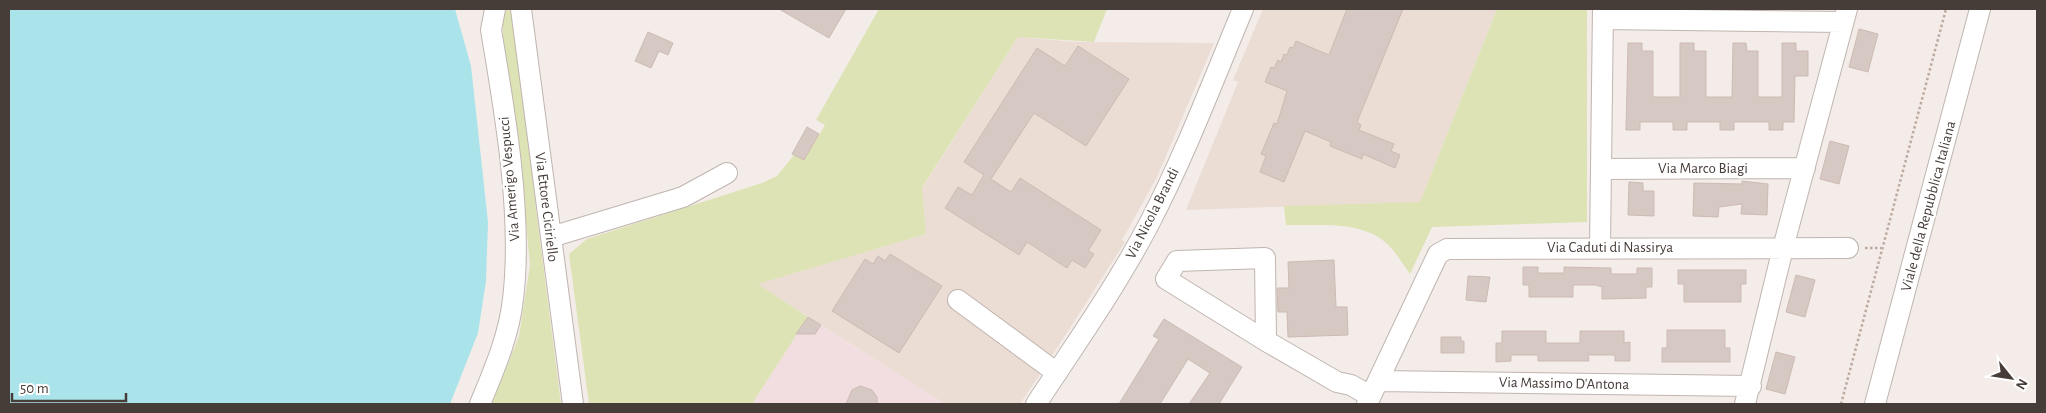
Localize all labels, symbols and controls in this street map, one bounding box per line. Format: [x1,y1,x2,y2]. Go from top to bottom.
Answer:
street label: Via Amerigo Vespucci [497,116,522,242]
street label: Viale della Repubblica Italiana [1898,119,1958,293]
street label: Via Ettore Ciciriello [532,151,561,263]
street label: Via Marco Biagi [1658,161,1748,176]
street label: Via Nicola Brandi [1123,165,1182,261]
street label: Via Caduti di Nassirya [1547,240,1673,255]
north arrow [1986,353,2036,403]
scale bar [12,370,126,402]
street label: Via Massimo D'Antona [1499,375,1629,392]
text: N [2013,376,2030,392]
text: 50 m [20,381,49,396]

